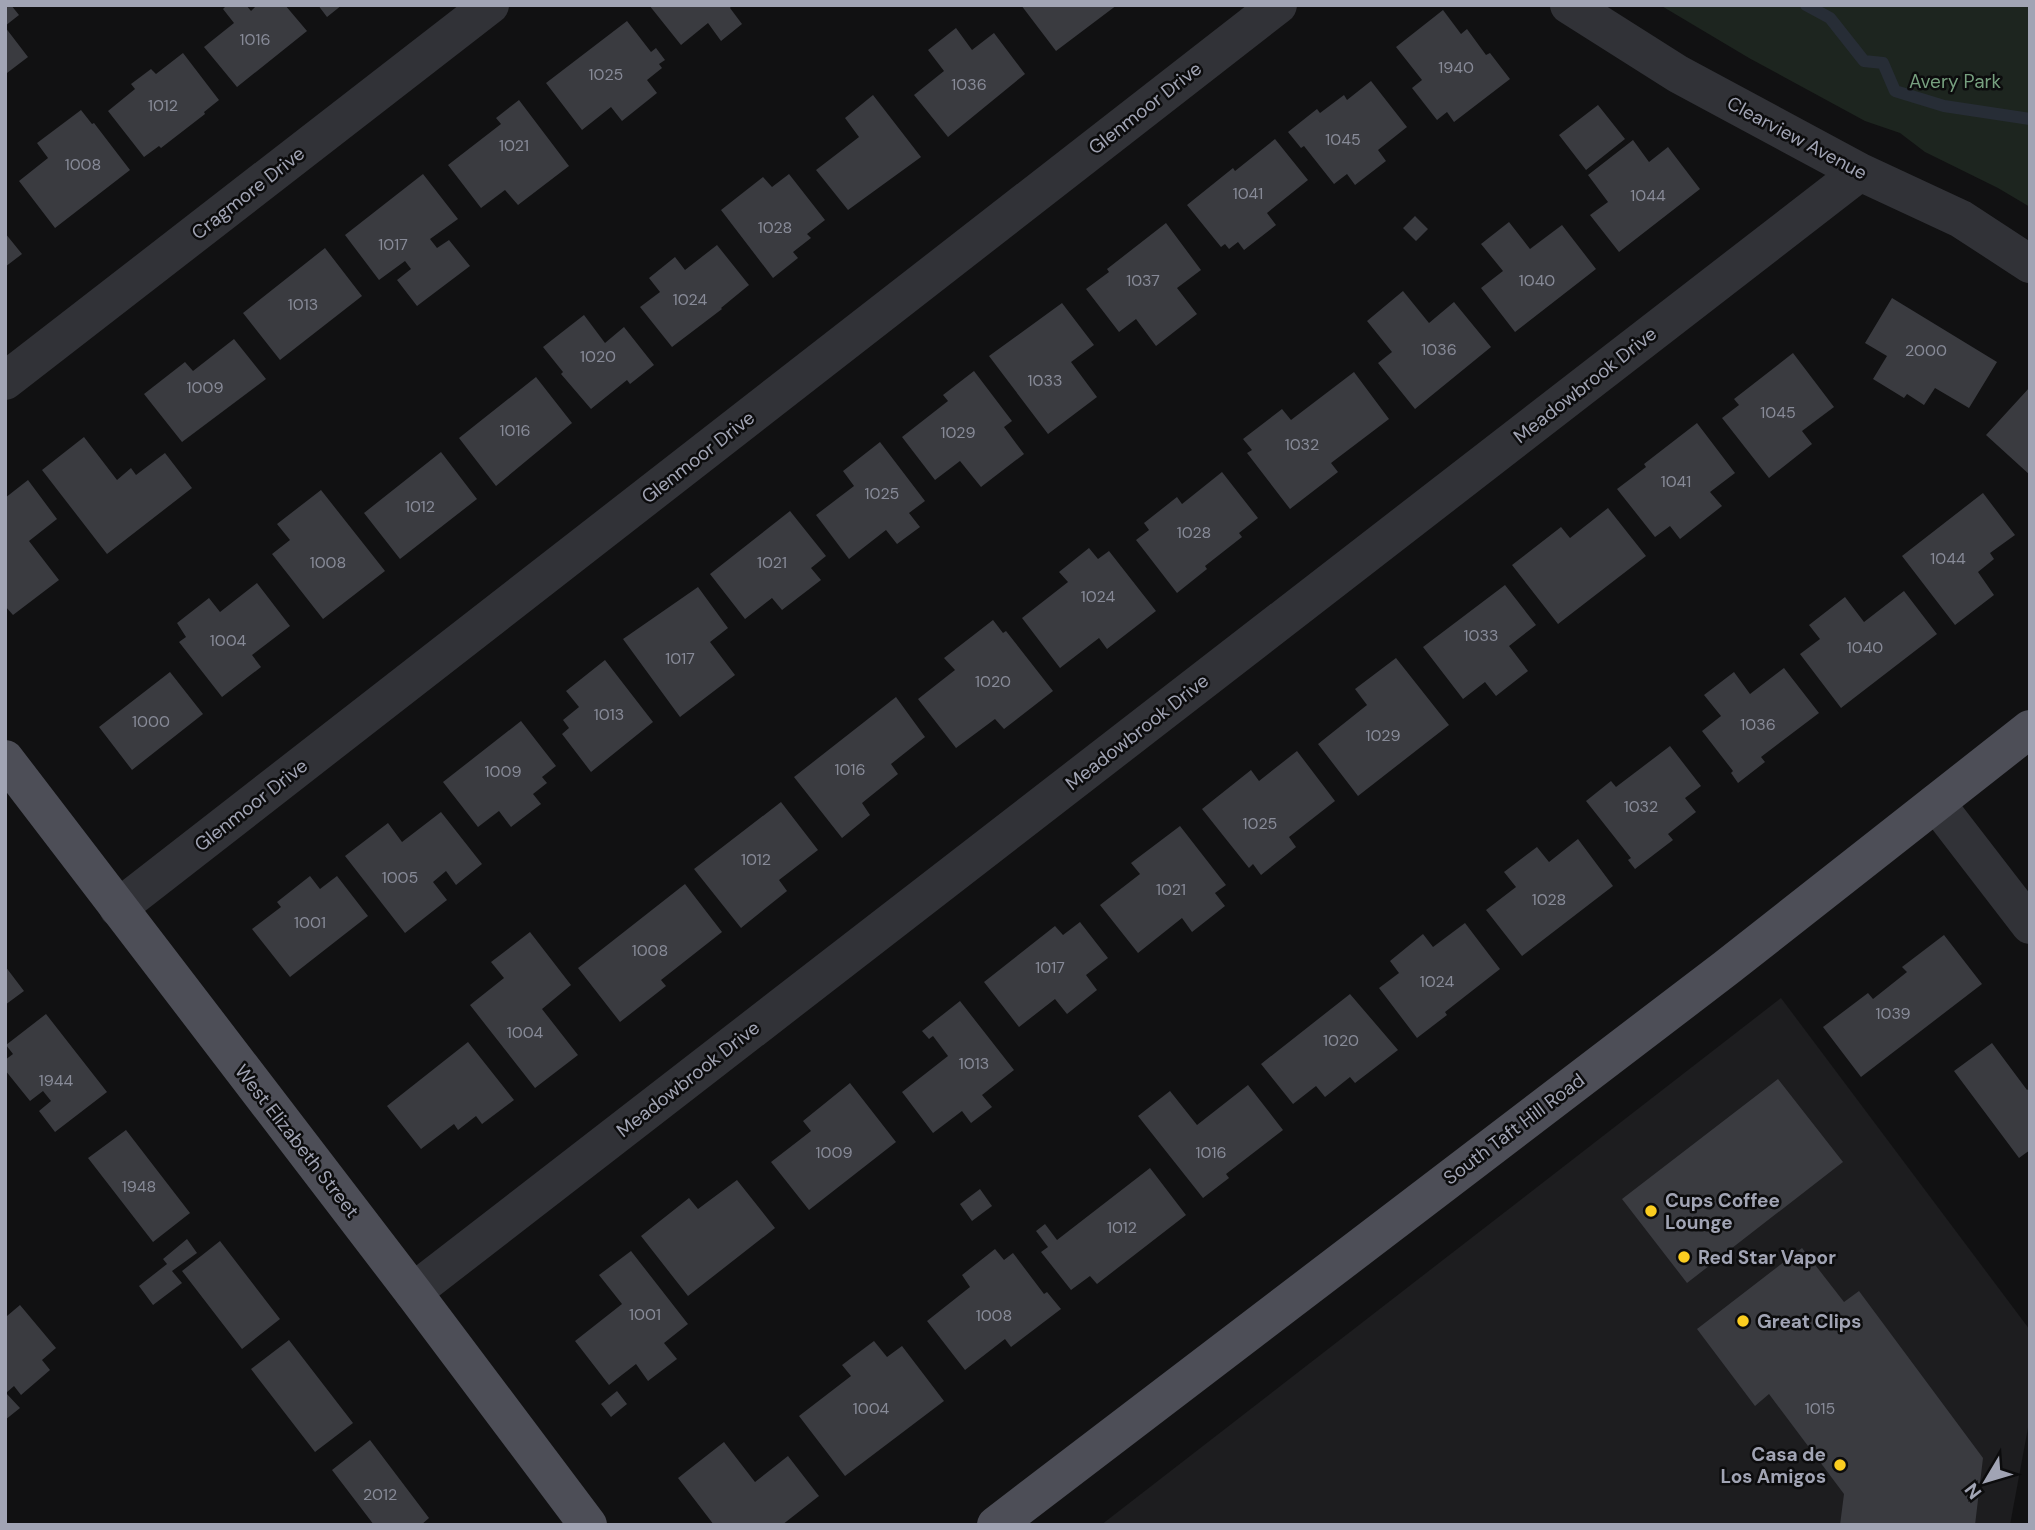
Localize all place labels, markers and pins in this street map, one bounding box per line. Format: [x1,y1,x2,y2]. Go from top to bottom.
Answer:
place label: Cups Coffee Lounge [1665,1188,1780,1235]
marker: Cups Coffee Lounge [1643,1203,1659,1219]
place label: Red Star Vapor [1698,1245,1836,1270]
marker: Red Star Vapor [1676,1249,1692,1265]
place label: Great Clips [1757,1309,1861,1334]
marker: Great Clips [1735,1313,1751,1329]
place label: Casa de Los Amigos [1720,1442,1826,1489]
marker: Casa de Los Amigos [1832,1457,1848,1473]

